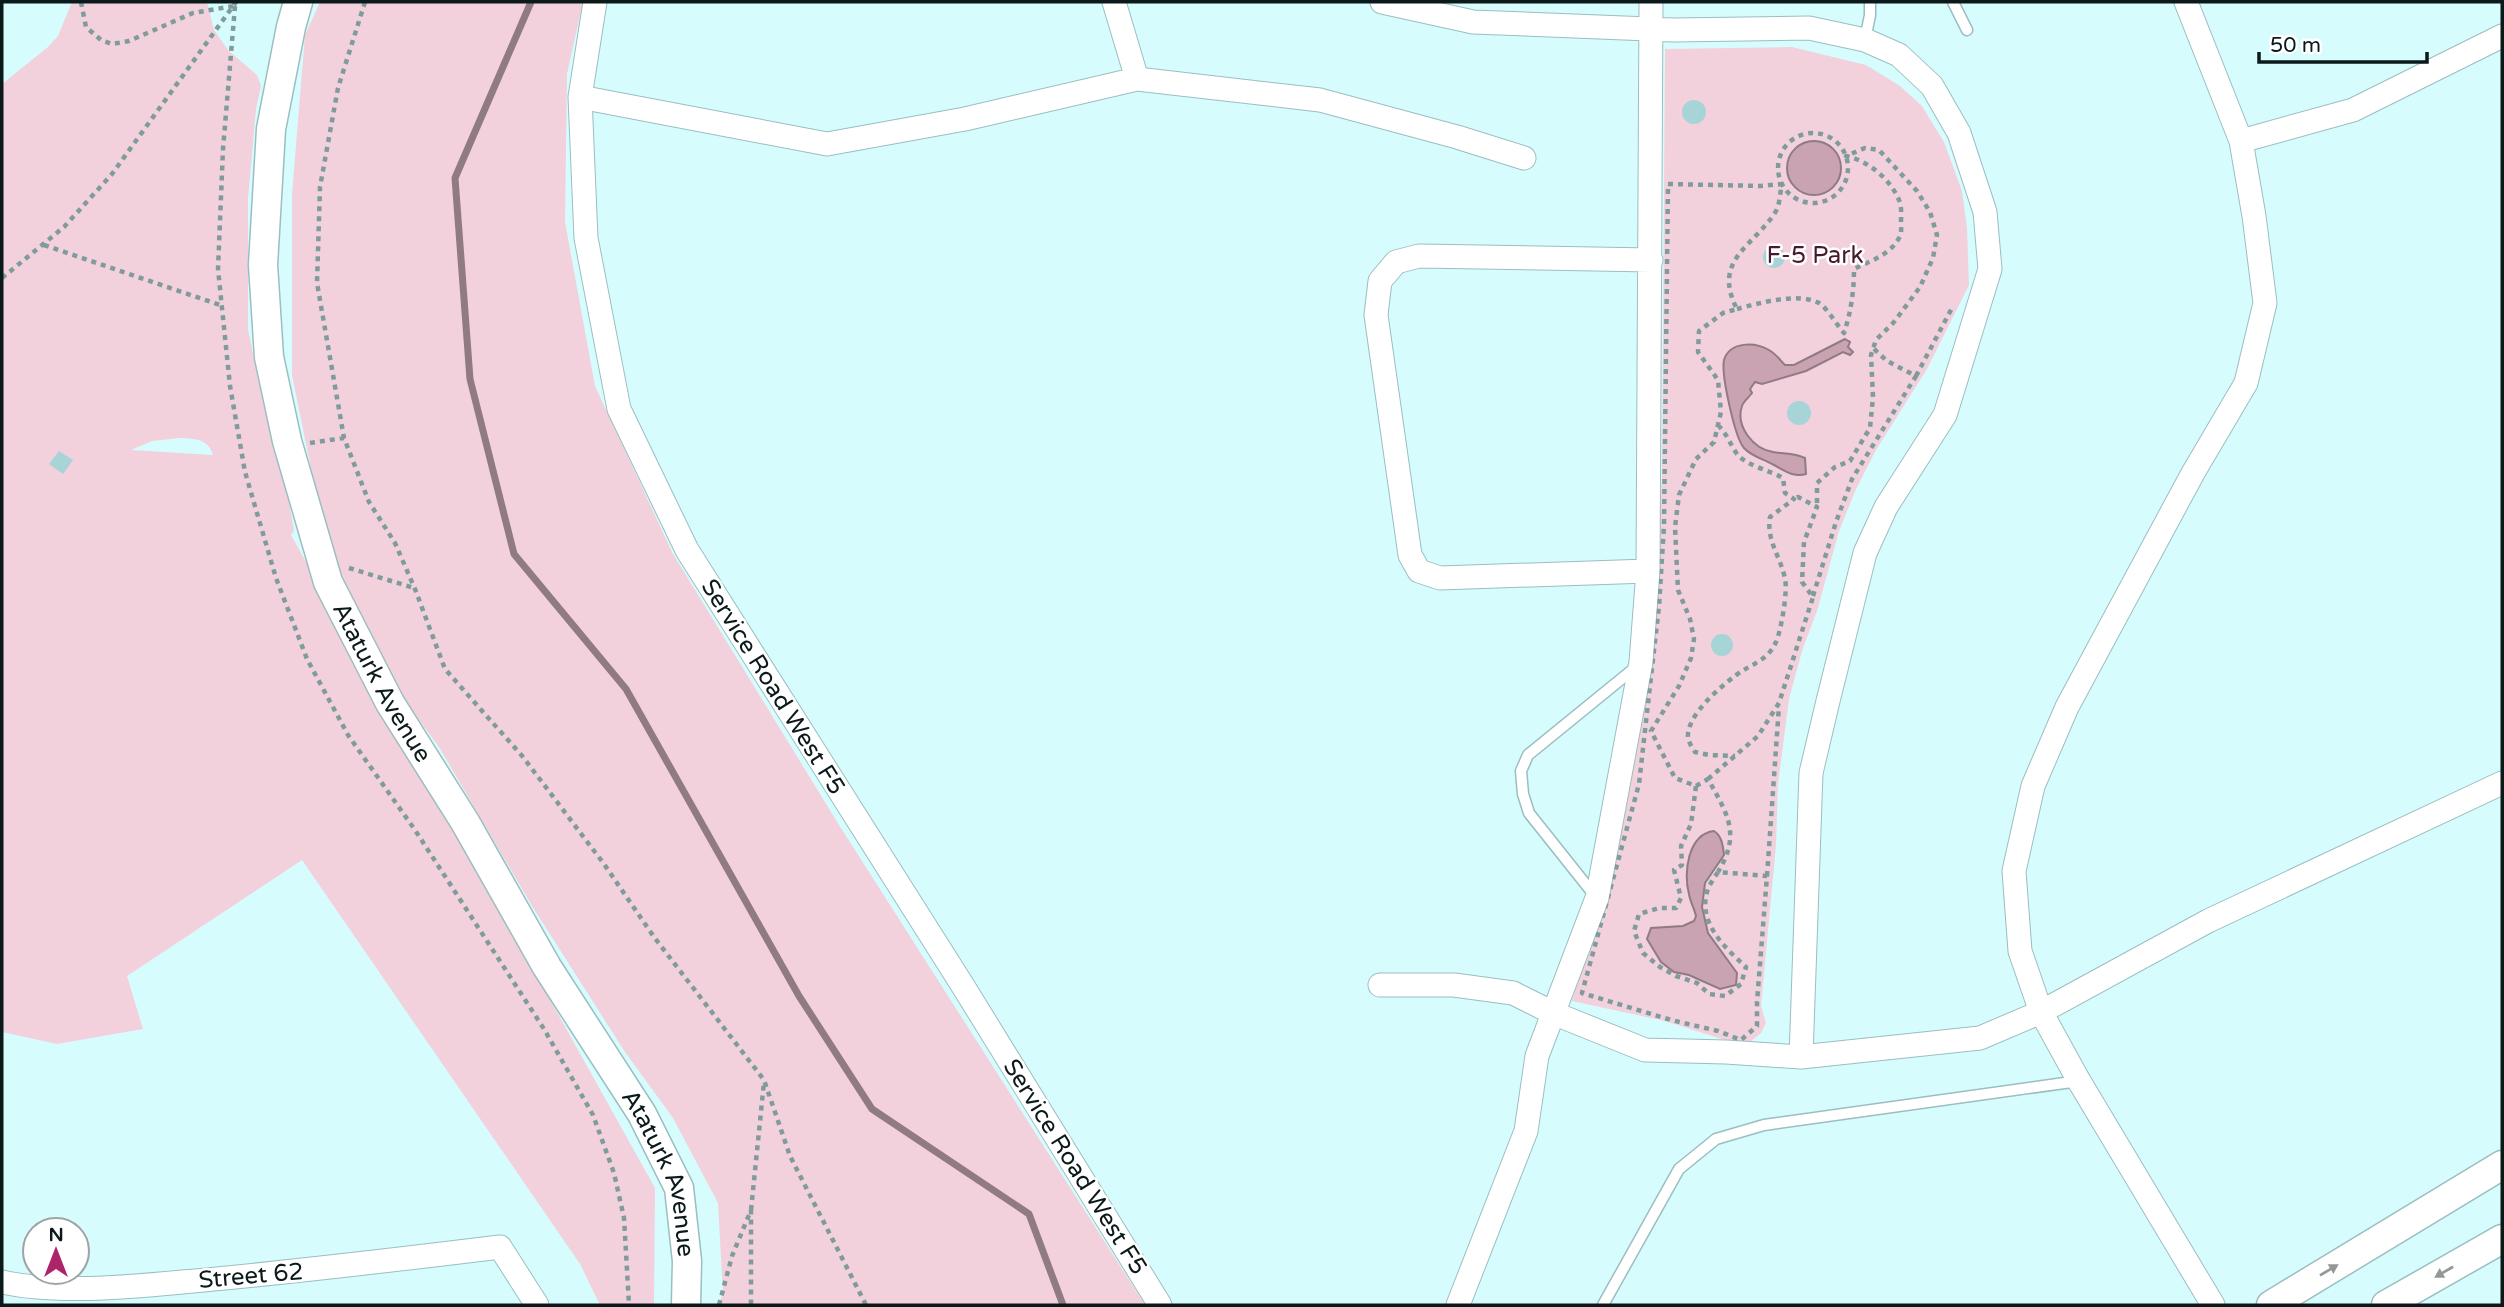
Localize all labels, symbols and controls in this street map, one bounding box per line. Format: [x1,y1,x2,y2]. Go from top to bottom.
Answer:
scale bar [2259,21,2427,65]
text: 50 m [2270,33,2321,58]
park label: F-5 Park [1767,241,1863,270]
street label: Service Road West F5 [695,574,851,800]
street label: Ataturk Avenue [326,598,438,767]
street label: Service Road West F5 [997,1054,1153,1280]
street label: Ataturk Avenue [616,1084,701,1258]
north arrow [21,1216,91,1286]
text: N [48,1224,64,1246]
street label: Street 62 [197,1257,305,1295]
one-way arrow [2320,1263,2339,1276]
one-way arrow [2435,1266,2454,1278]

